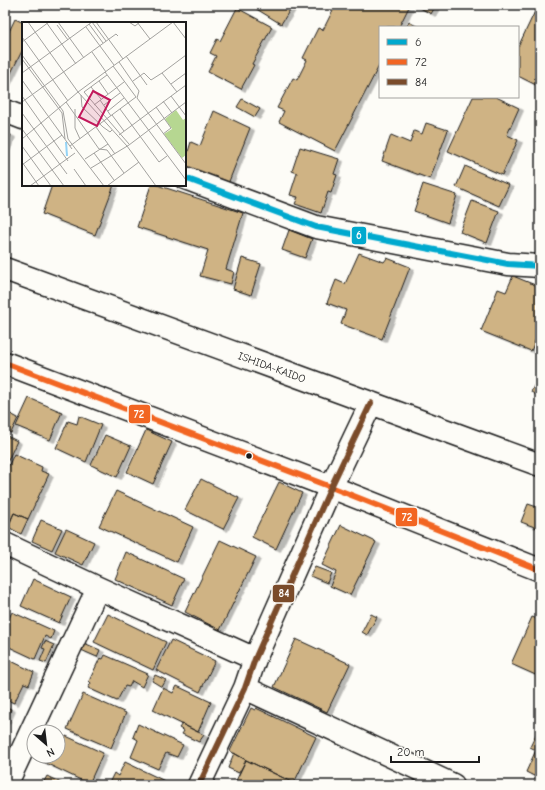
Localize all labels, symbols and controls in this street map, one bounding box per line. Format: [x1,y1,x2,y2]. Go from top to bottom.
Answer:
inset map [22,22,186,186]
legend [379,26,519,98]
text: 6 [415,35,422,49]
text: 72 [415,55,427,69]
text: 84 [415,75,427,89]
line badge: 6 [351,226,367,245]
text: 6 [356,229,362,242]
street label: ISHIDA-KAIDO [236,349,307,386]
line badge: 72 [128,404,151,424]
text: 72 [134,408,145,421]
unlabelled marker [244,451,254,461]
line badge: 72 [395,507,418,527]
text: 72 [402,511,413,524]
line badge: 84 [272,584,295,603]
text: 84 [279,587,289,600]
north arrow [26,724,66,764]
scale bar [391,738,479,764]
text: N [44,745,57,760]
text: 20 m [397,745,425,759]

